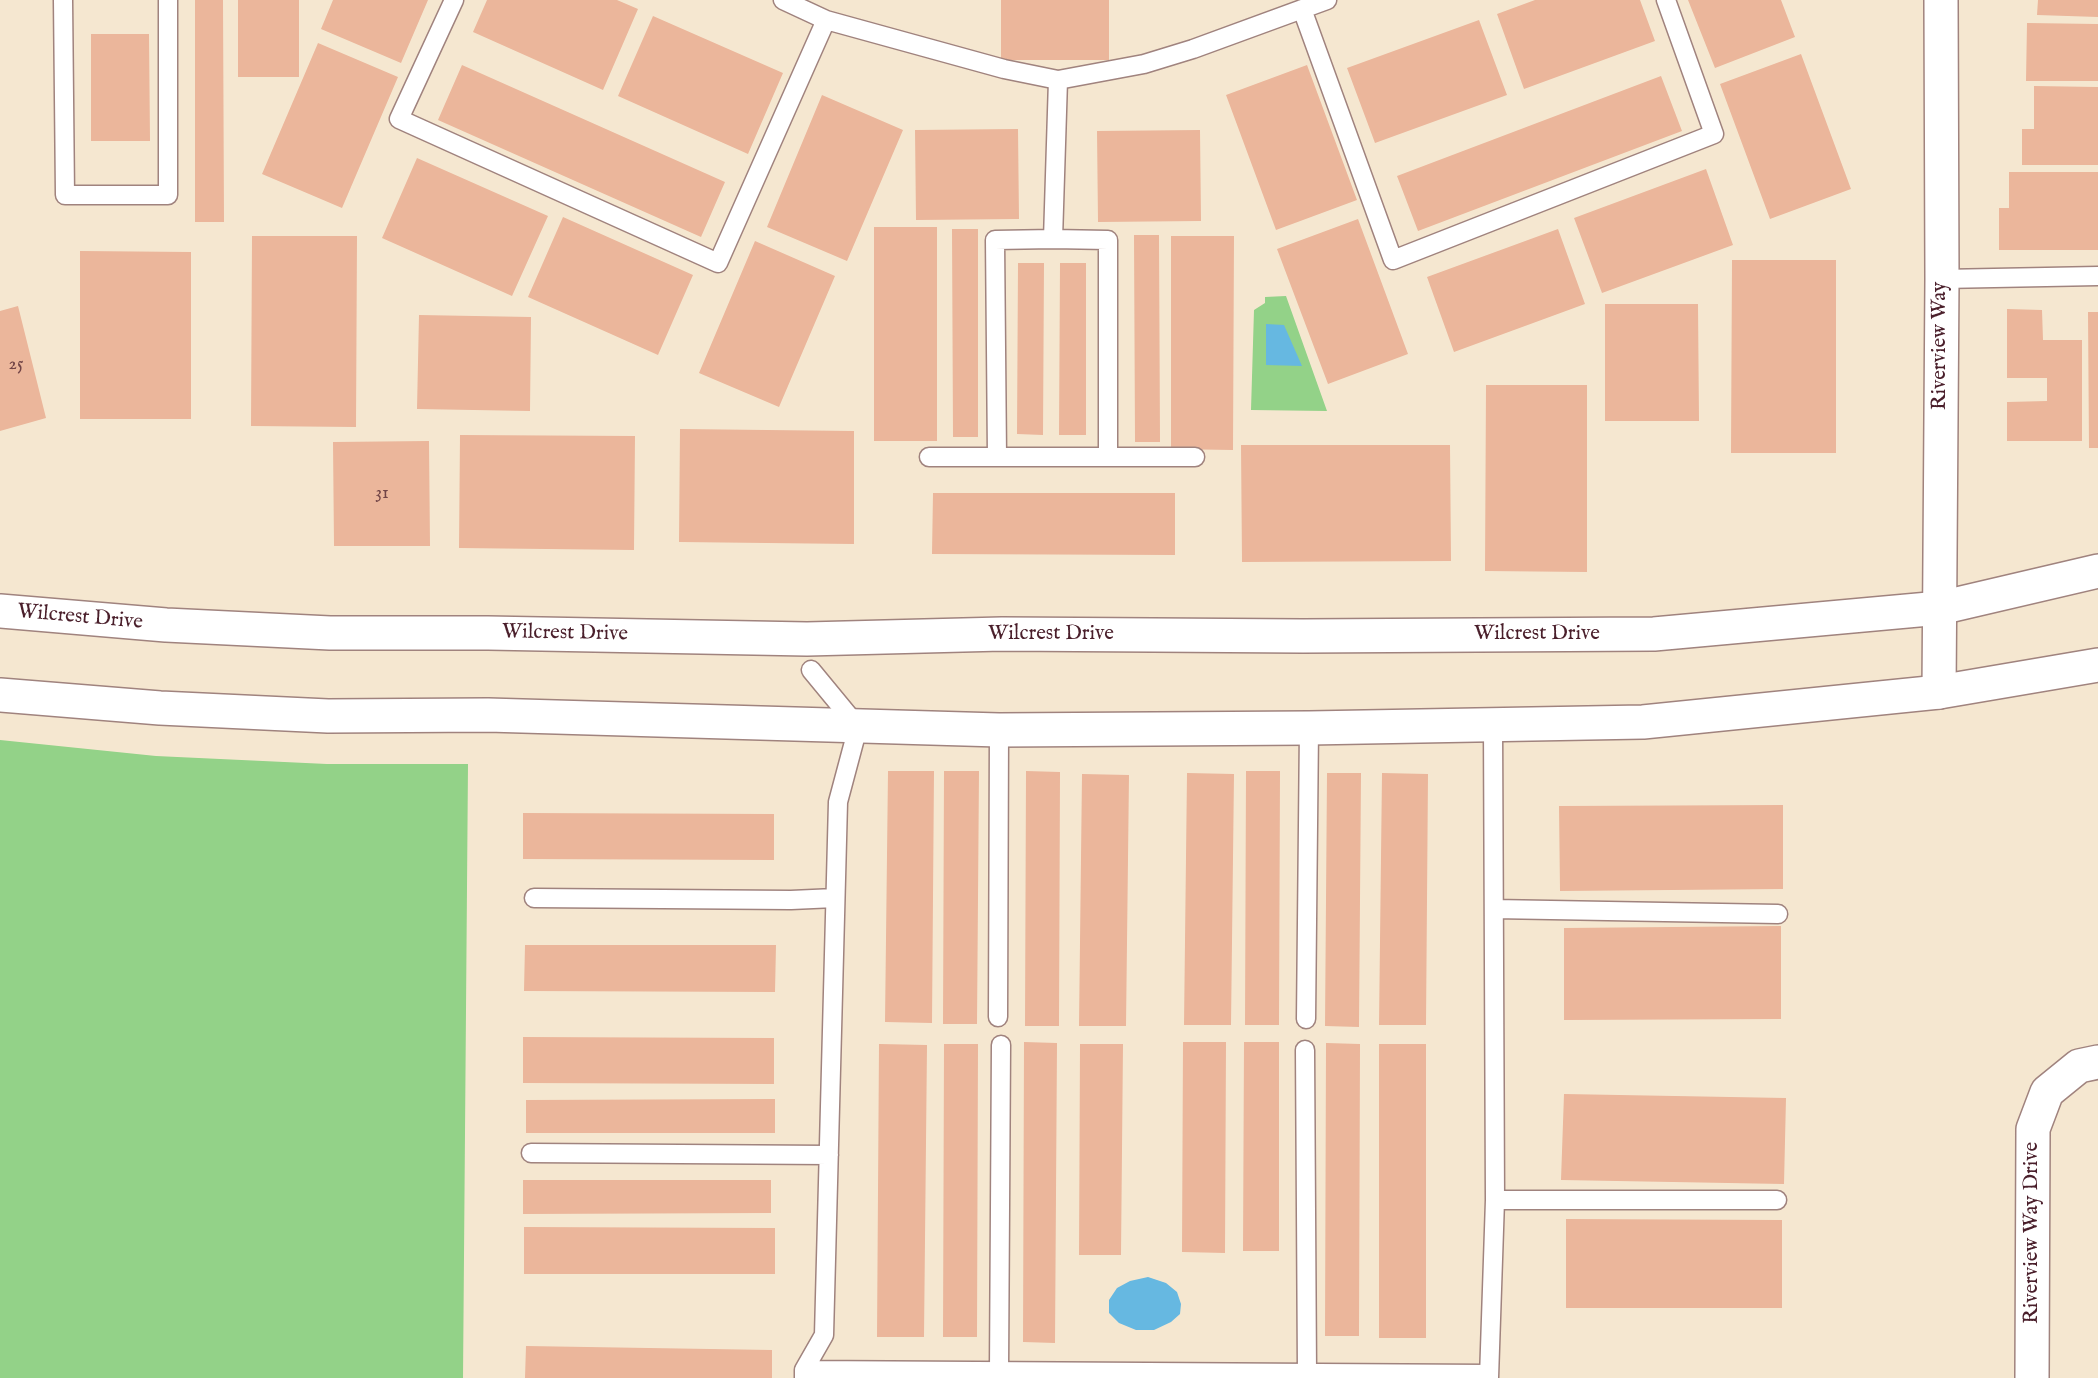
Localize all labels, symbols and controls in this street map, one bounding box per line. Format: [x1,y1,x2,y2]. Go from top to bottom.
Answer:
street label: Riverview Way [1928,282,1954,410]
house number: 25 [9,354,23,376]
house number: 31 [375,483,389,505]
street label: Wilcrest Drive [16,600,144,636]
street label: Wilcrest Drive [502,620,628,648]
street label: Wilcrest Drive [988,622,1114,648]
street label: Wilcrest Drive [1474,622,1600,648]
street label: Riverview Way Drive [2020,1142,2046,1324]

